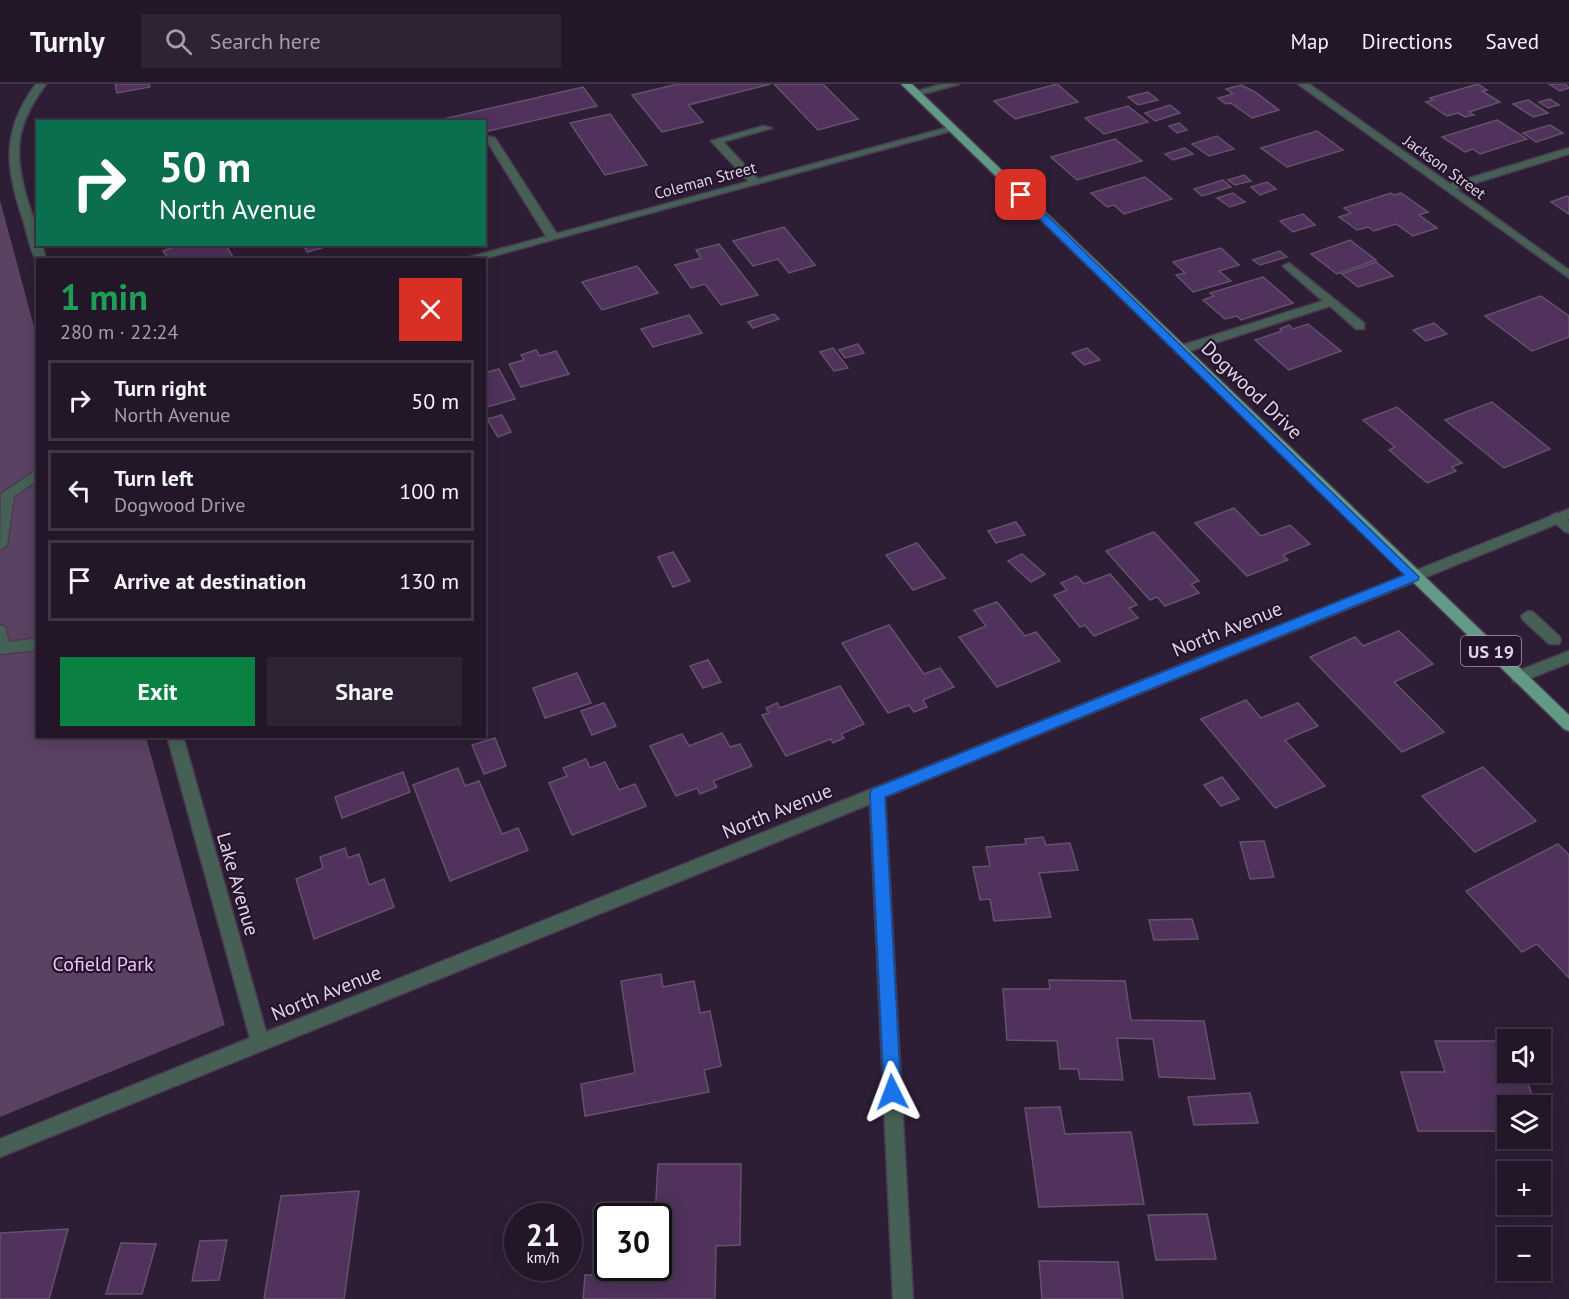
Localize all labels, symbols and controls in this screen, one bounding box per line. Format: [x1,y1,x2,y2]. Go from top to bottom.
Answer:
search box [141,14,561,68]
text: Turnly [30,23,105,60]
icon: search [162,25,195,58]
text: Search here [210,27,321,55]
text: Map [1290,28,1329,55]
text: Directions [1362,28,1453,55]
text: Saved [1486,28,1539,55]
street label: Jackson Street [1399,130,1490,204]
text: 50 m [159,139,251,194]
icon: right [60,144,138,222]
street label: Coleman Street [652,157,759,203]
pin [995,169,1046,220]
icon: arrive [1004,178,1037,211]
text: North Avenue [159,192,316,226]
text: 1 min [60,273,148,320]
button: close [399,278,462,341]
text: 280 m · 22:24 [60,319,178,345]
street label: Dogwood Drive [1196,335,1308,445]
text: Turn right [114,374,206,402]
icon: right [63,384,96,417]
text: 50 m [411,387,459,415]
text: North Avenue [114,402,230,428]
text: Turn left [114,464,194,492]
icon: left [63,474,96,507]
text: 100 m [399,477,459,505]
text: Dogwood Drive [114,492,245,518]
icon: arrive [63,564,96,597]
text: Arrive at destination [114,567,306,595]
text: 130 m [399,567,459,595]
street label: North Avenue [1168,595,1286,663]
road number: US 19 [1461,636,1521,666]
button: Exit [60,657,255,726]
button: Share [267,657,462,726]
street label: North Avenue [718,777,836,845]
street label: Lake Avenue [211,829,265,939]
park label: Cofield Park [52,951,154,977]
street label: North Avenue [267,959,385,1027]
map controls [1497,1029,1551,1281]
button: sound [1497,1029,1551,1083]
position arrow [860,1060,924,1124]
button: layers [1497,1095,1551,1149]
button: + [1497,1161,1551,1215]
speed limit sign: 30 [594,1203,672,1281]
text: 21 [526,1215,560,1254]
button: − [1497,1227,1551,1281]
text: km/h [527,1248,559,1267]

